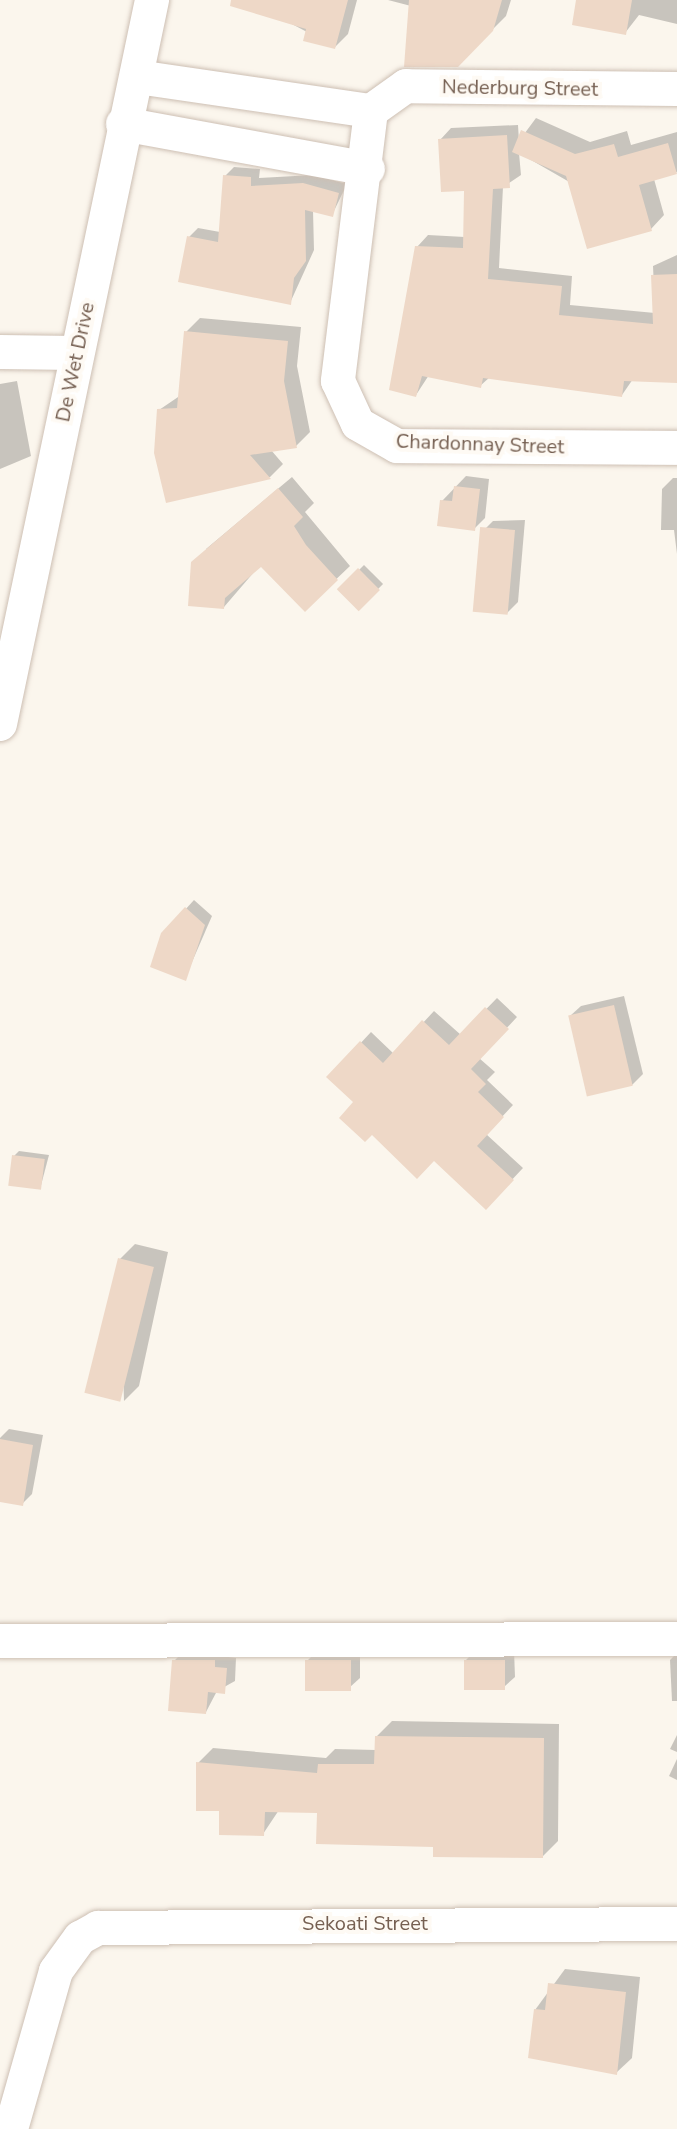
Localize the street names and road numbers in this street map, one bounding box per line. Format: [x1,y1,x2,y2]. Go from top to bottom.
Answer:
street label: Nederburg Street [442,75,598,101]
street label: De Wet Drive [51,300,99,424]
street label: Chardonnay Street [395,429,565,459]
street label: Sekoati Street [302,1911,428,1935]

